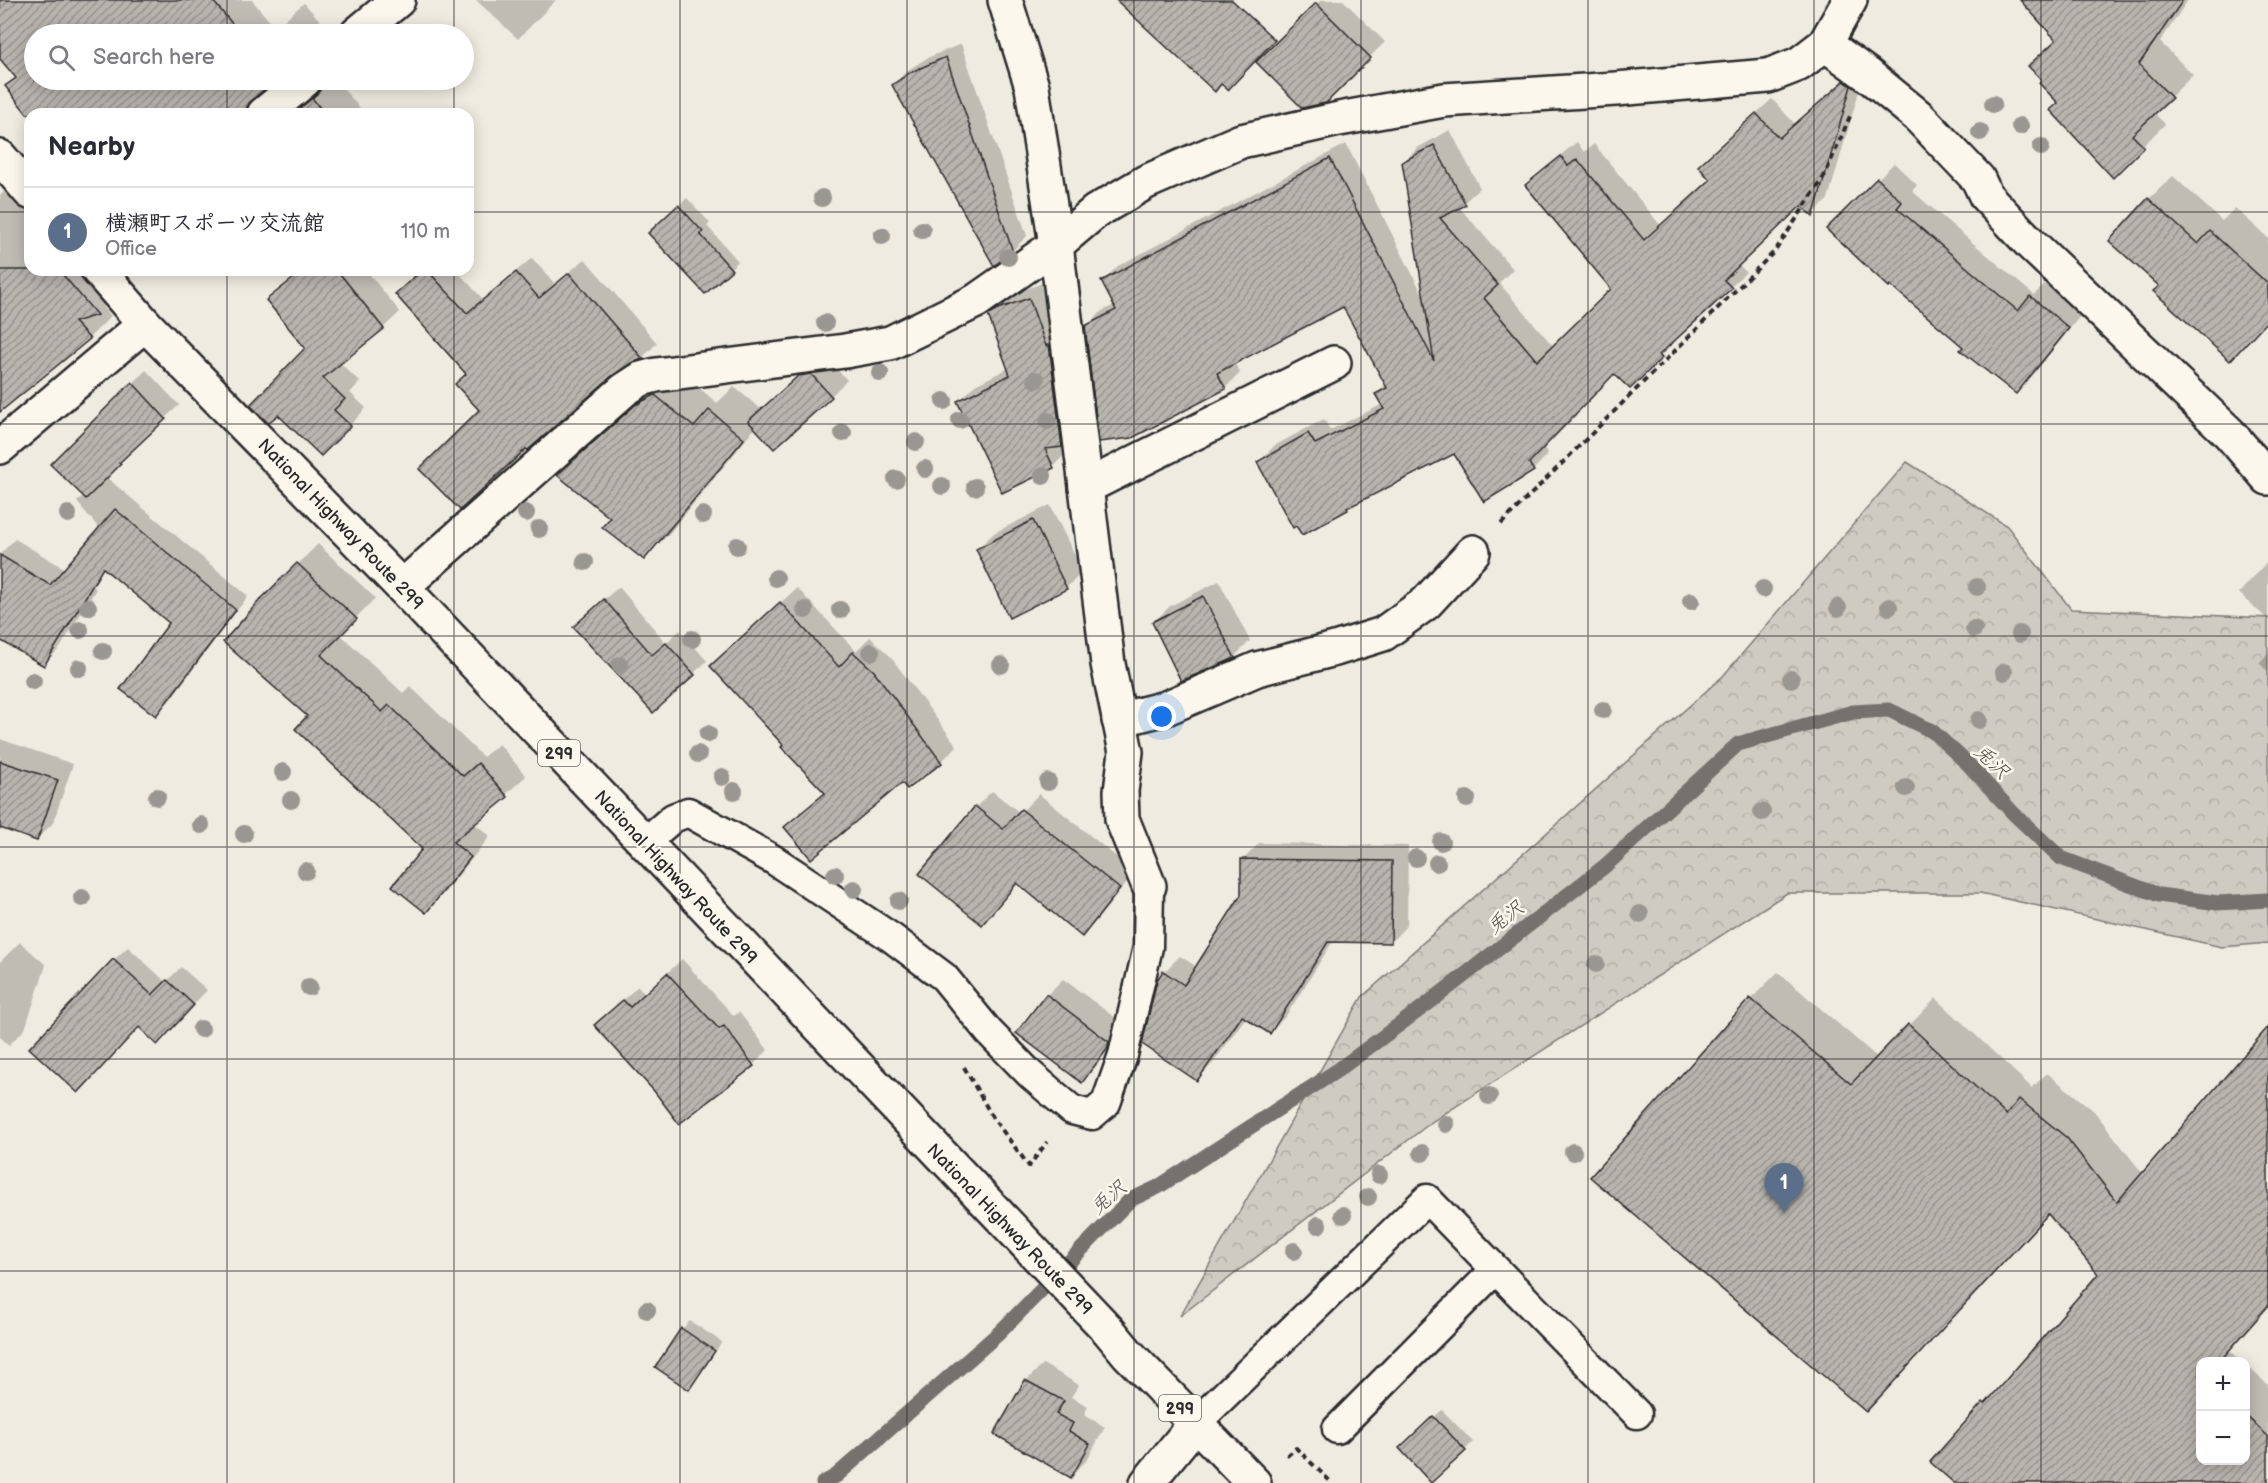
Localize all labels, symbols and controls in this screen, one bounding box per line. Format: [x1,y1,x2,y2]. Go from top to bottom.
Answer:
search box [24,24,474,90]
icon: search [45,41,78,74]
text: Search here [93,44,215,71]
text: Nearby [48,132,135,163]
text: 横瀬町スポーツ交流館 [105,210,325,237]
text: 1 [63,220,72,244]
text: 110 m [401,220,450,244]
text: Office [105,237,157,261]
street label: National Highway Route 299 [253,435,428,614]
your location [1147,702,1176,731]
water label: 兎沢 [1969,739,2015,785]
road number: 299 [538,740,580,766]
street label: National Highway Route 299 [590,786,761,968]
water label: 兎沢 [1482,895,1530,940]
street label: National Highway Route 299 [922,1140,1097,1319]
pin: 1 [1764,1164,1804,1213]
water label: 兎沢 [1086,1175,1132,1220]
map controls [2196,1357,2250,1465]
button: + [2196,1357,2250,1411]
road number: 299 [1159,1395,1201,1421]
button: − [2196,1411,2250,1465]

